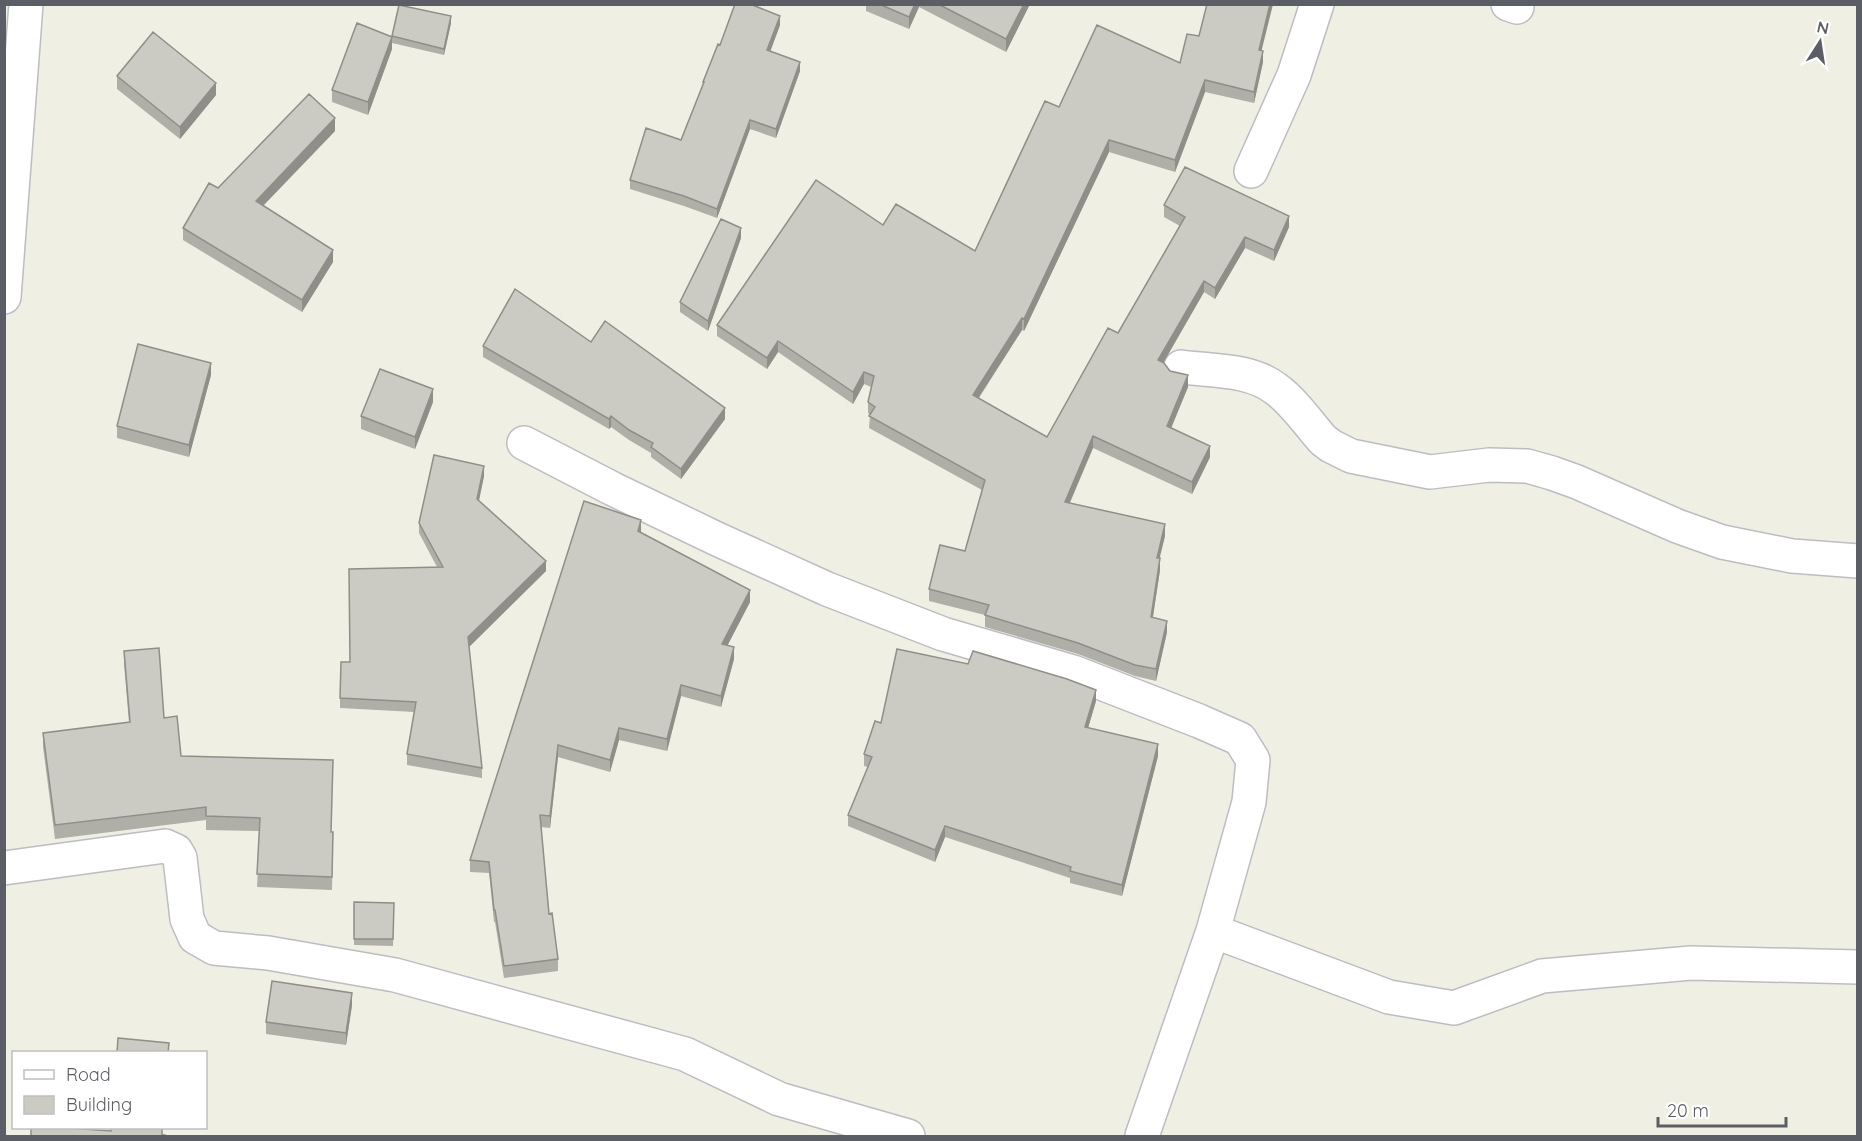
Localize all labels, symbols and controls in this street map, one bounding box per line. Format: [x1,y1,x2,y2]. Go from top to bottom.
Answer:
north arrow [1790,12,1850,72]
text: N [1815,16,1831,38]
legend [12,1051,207,1129]
text: Road [66,1063,111,1086]
scale bar [1658,1090,1786,1128]
text: Building [66,1093,132,1116]
text: 20 m [1667,1099,1709,1122]

